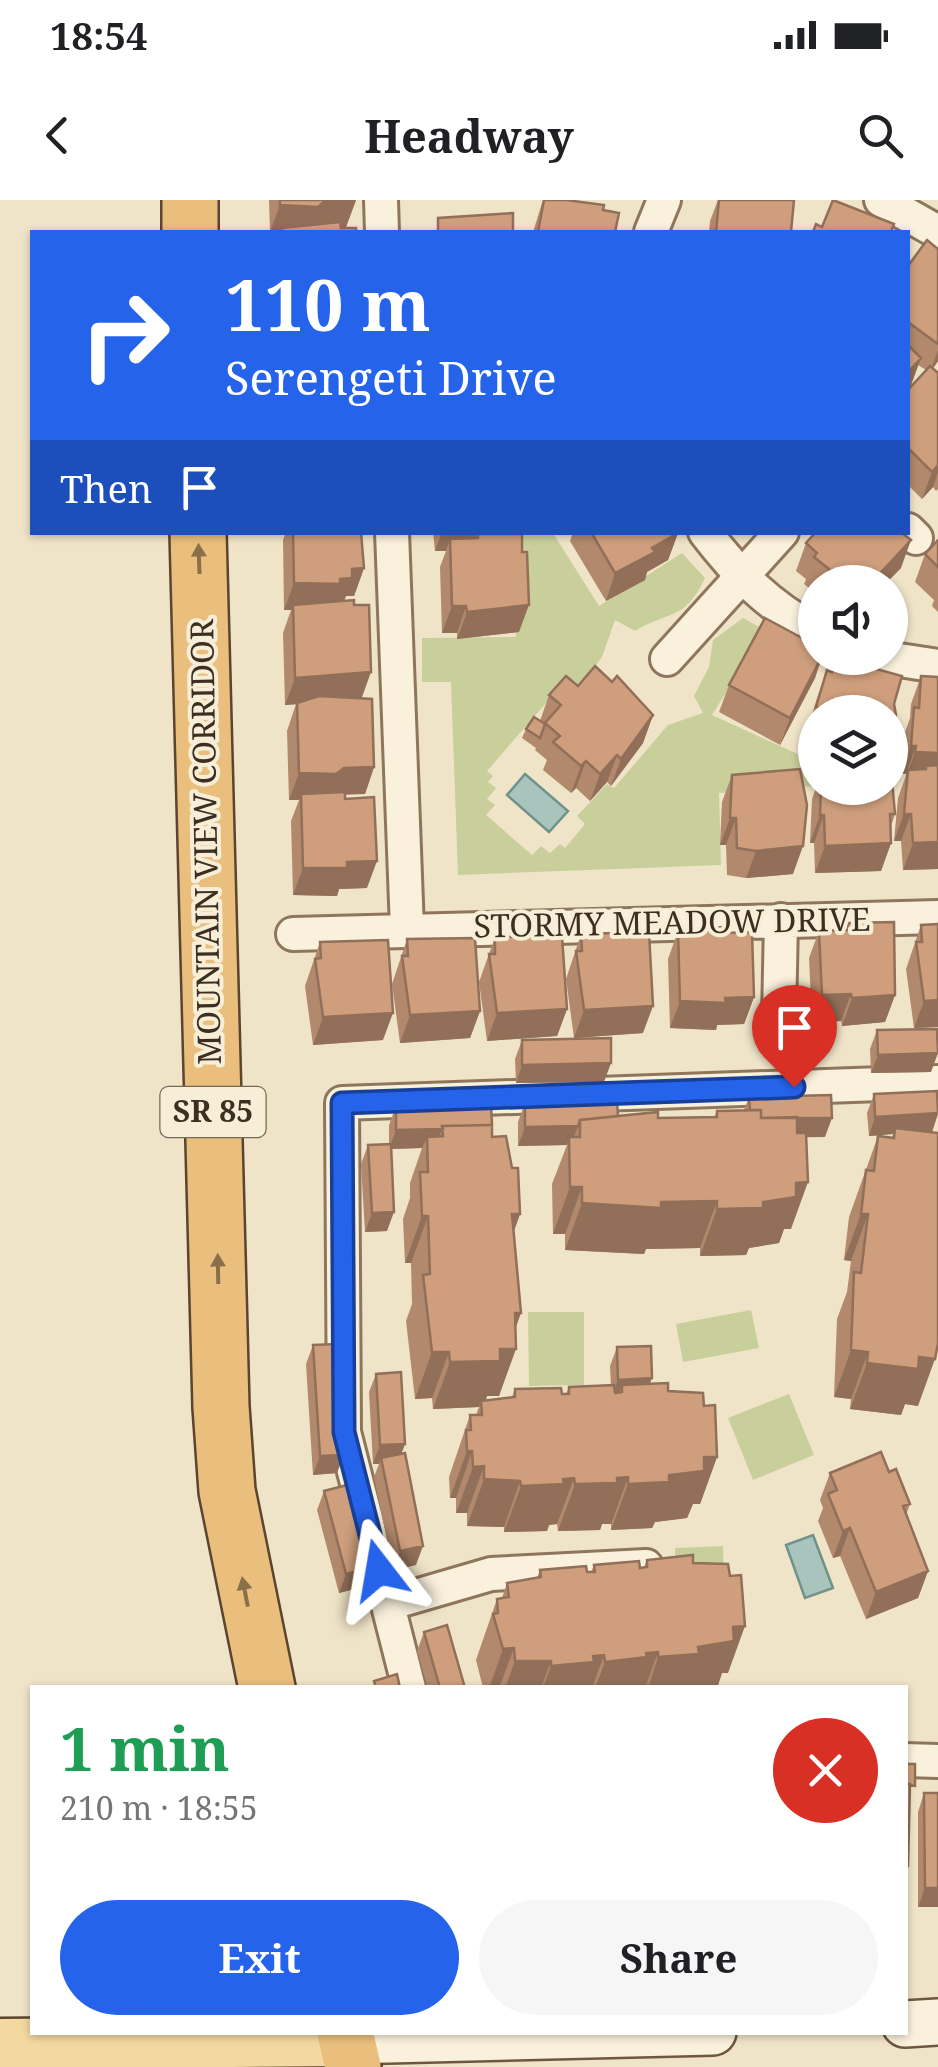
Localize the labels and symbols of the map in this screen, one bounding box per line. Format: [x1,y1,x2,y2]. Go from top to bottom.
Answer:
one-way arrow [191,543,207,575]
street label: MOUNTAIN VIEW CORRIDOR [179,618,230,1065]
street label: STORMY MEADOW DRIVE [473,897,871,946]
pin [752,985,837,1088]
road number: SR 85 [160,1087,266,1137]
one-way arrow [209,1253,225,1285]
position arrow [327,1518,431,1622]
one-way arrow [237,1577,253,1608]

